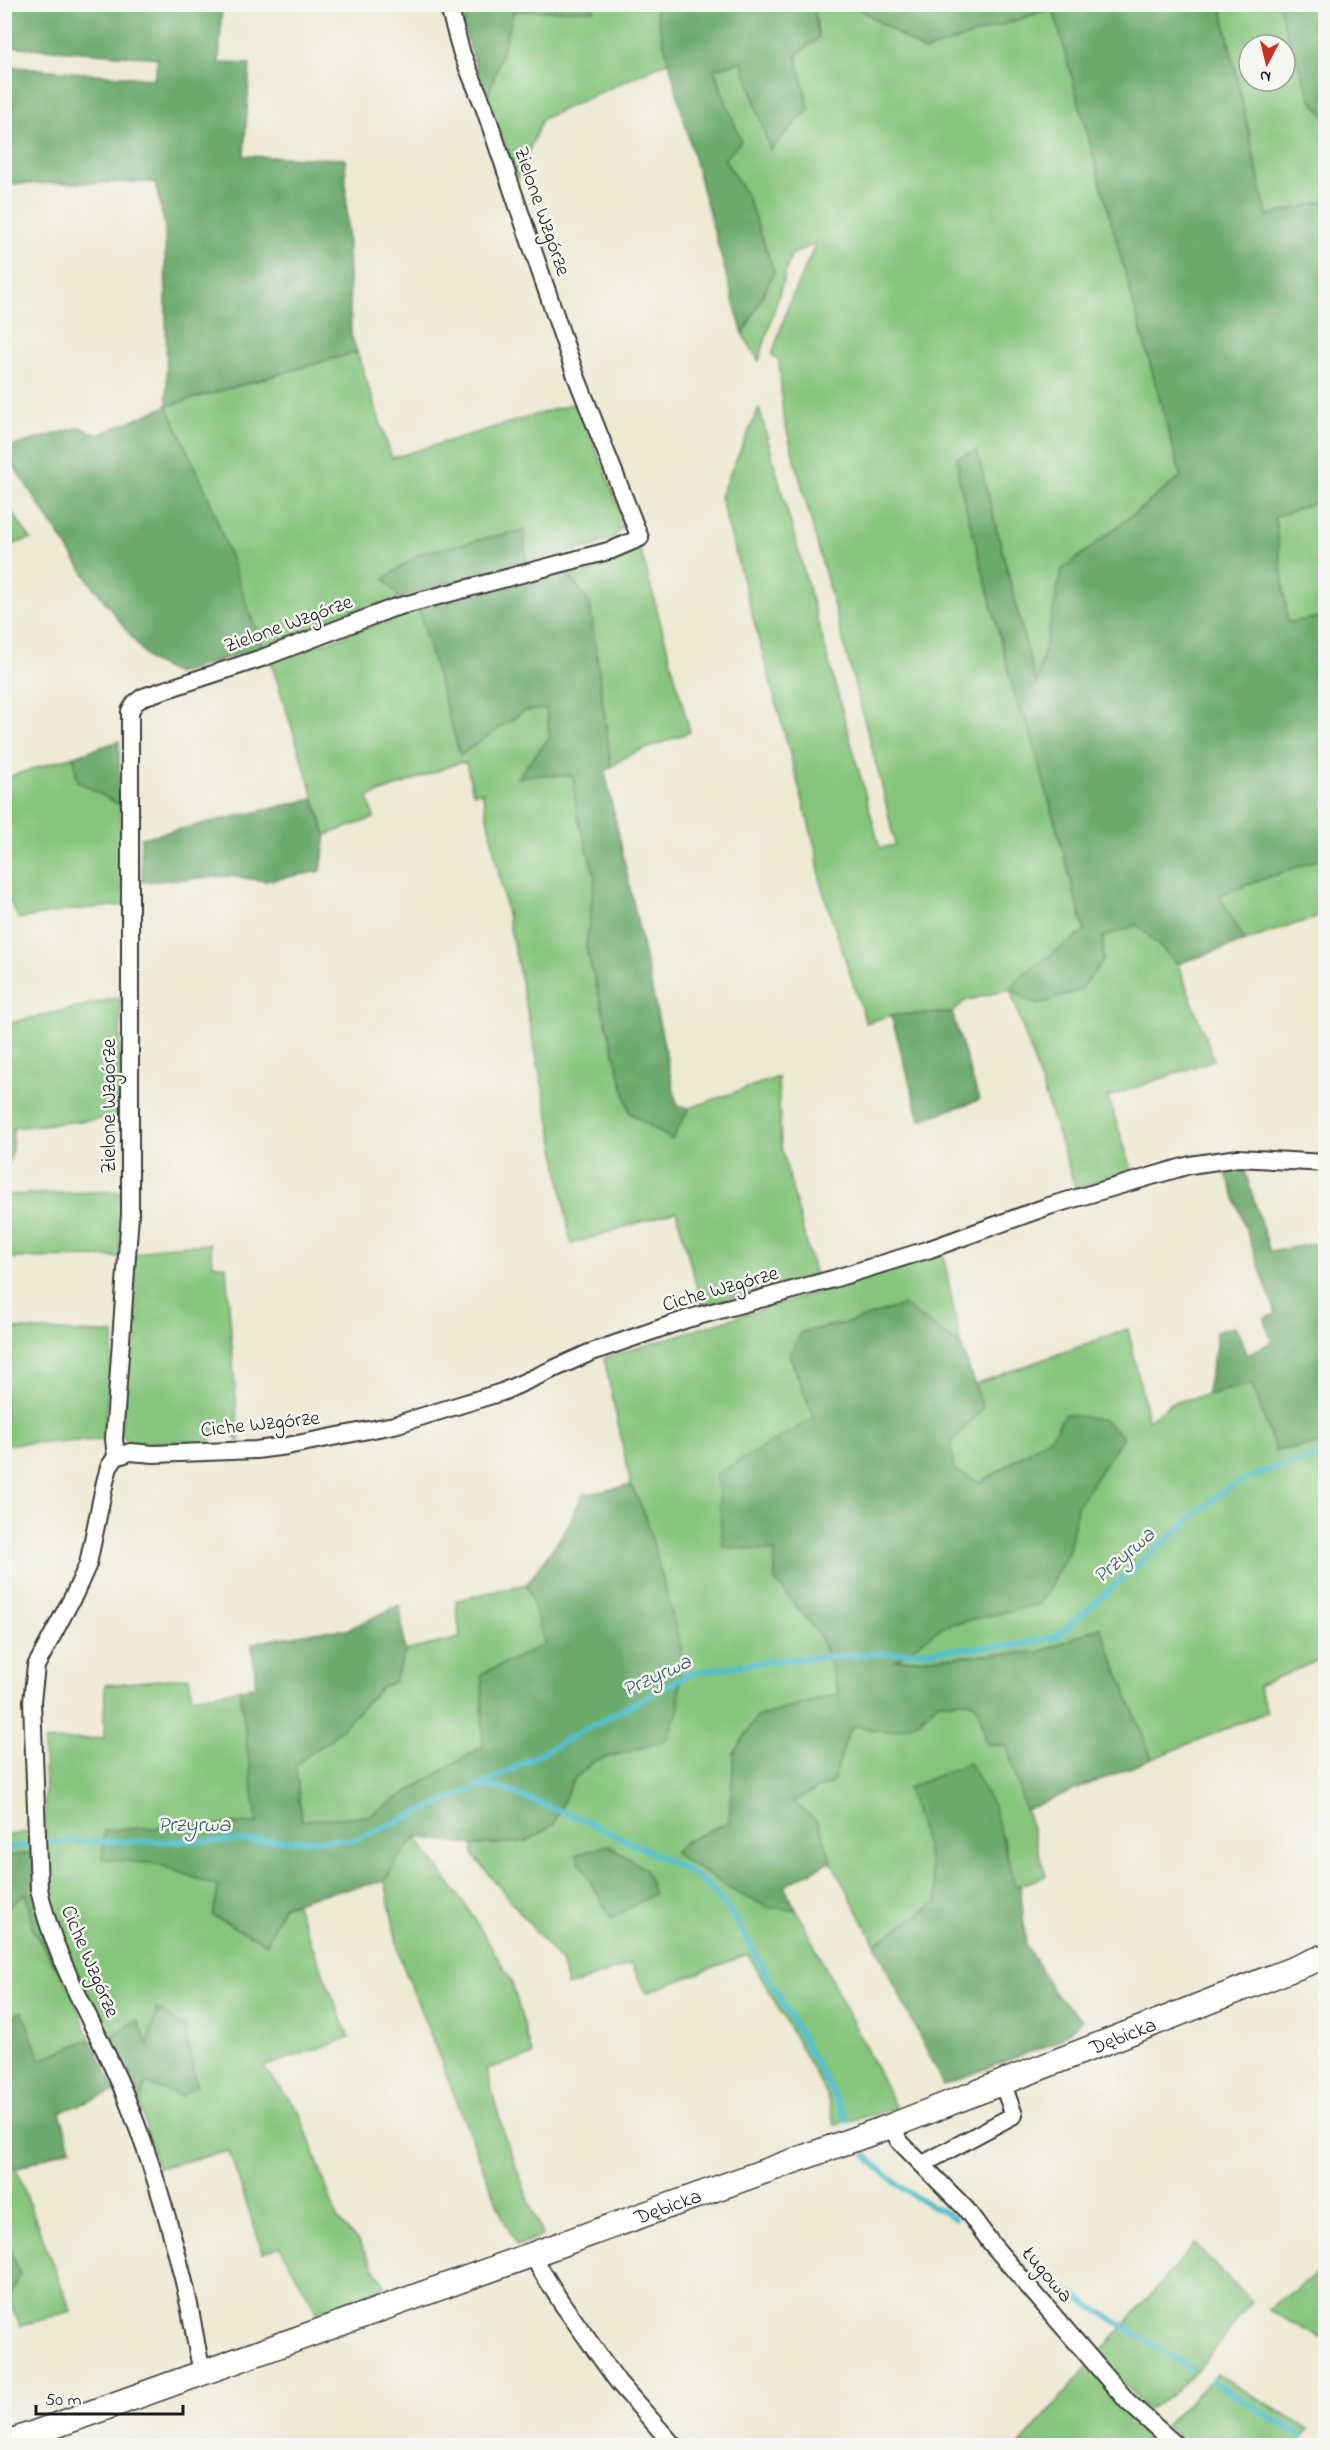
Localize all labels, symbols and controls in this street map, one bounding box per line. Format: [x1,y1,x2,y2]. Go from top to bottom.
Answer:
north arrow [1237,33,1297,93]
text: N [1258,63,1272,88]
street label: Zielone Wzgórze [503,143,577,281]
street label: Zielone Wzgórze [220,588,358,664]
street label: Zielone Wzgórze [95,1038,127,1173]
street label: Ciche Wzgórze [659,1259,783,1323]
street label: Ciche Wzgórze [199,1404,322,1448]
water label: Przyrwa [1087,1520,1164,1592]
water label: Przyrwa [618,1646,698,1707]
water label: Przyrwa [158,1810,232,1842]
street label: Ciche Wzgórze [50,1901,127,2024]
street label: Dębicka [1085,2011,1161,2064]
street label: Dębicka [630,2182,706,2234]
street label: Ługowa [1012,2240,1079,2311]
scale bar [36,2378,183,2416]
text: 50 m [45,2388,82,2414]

